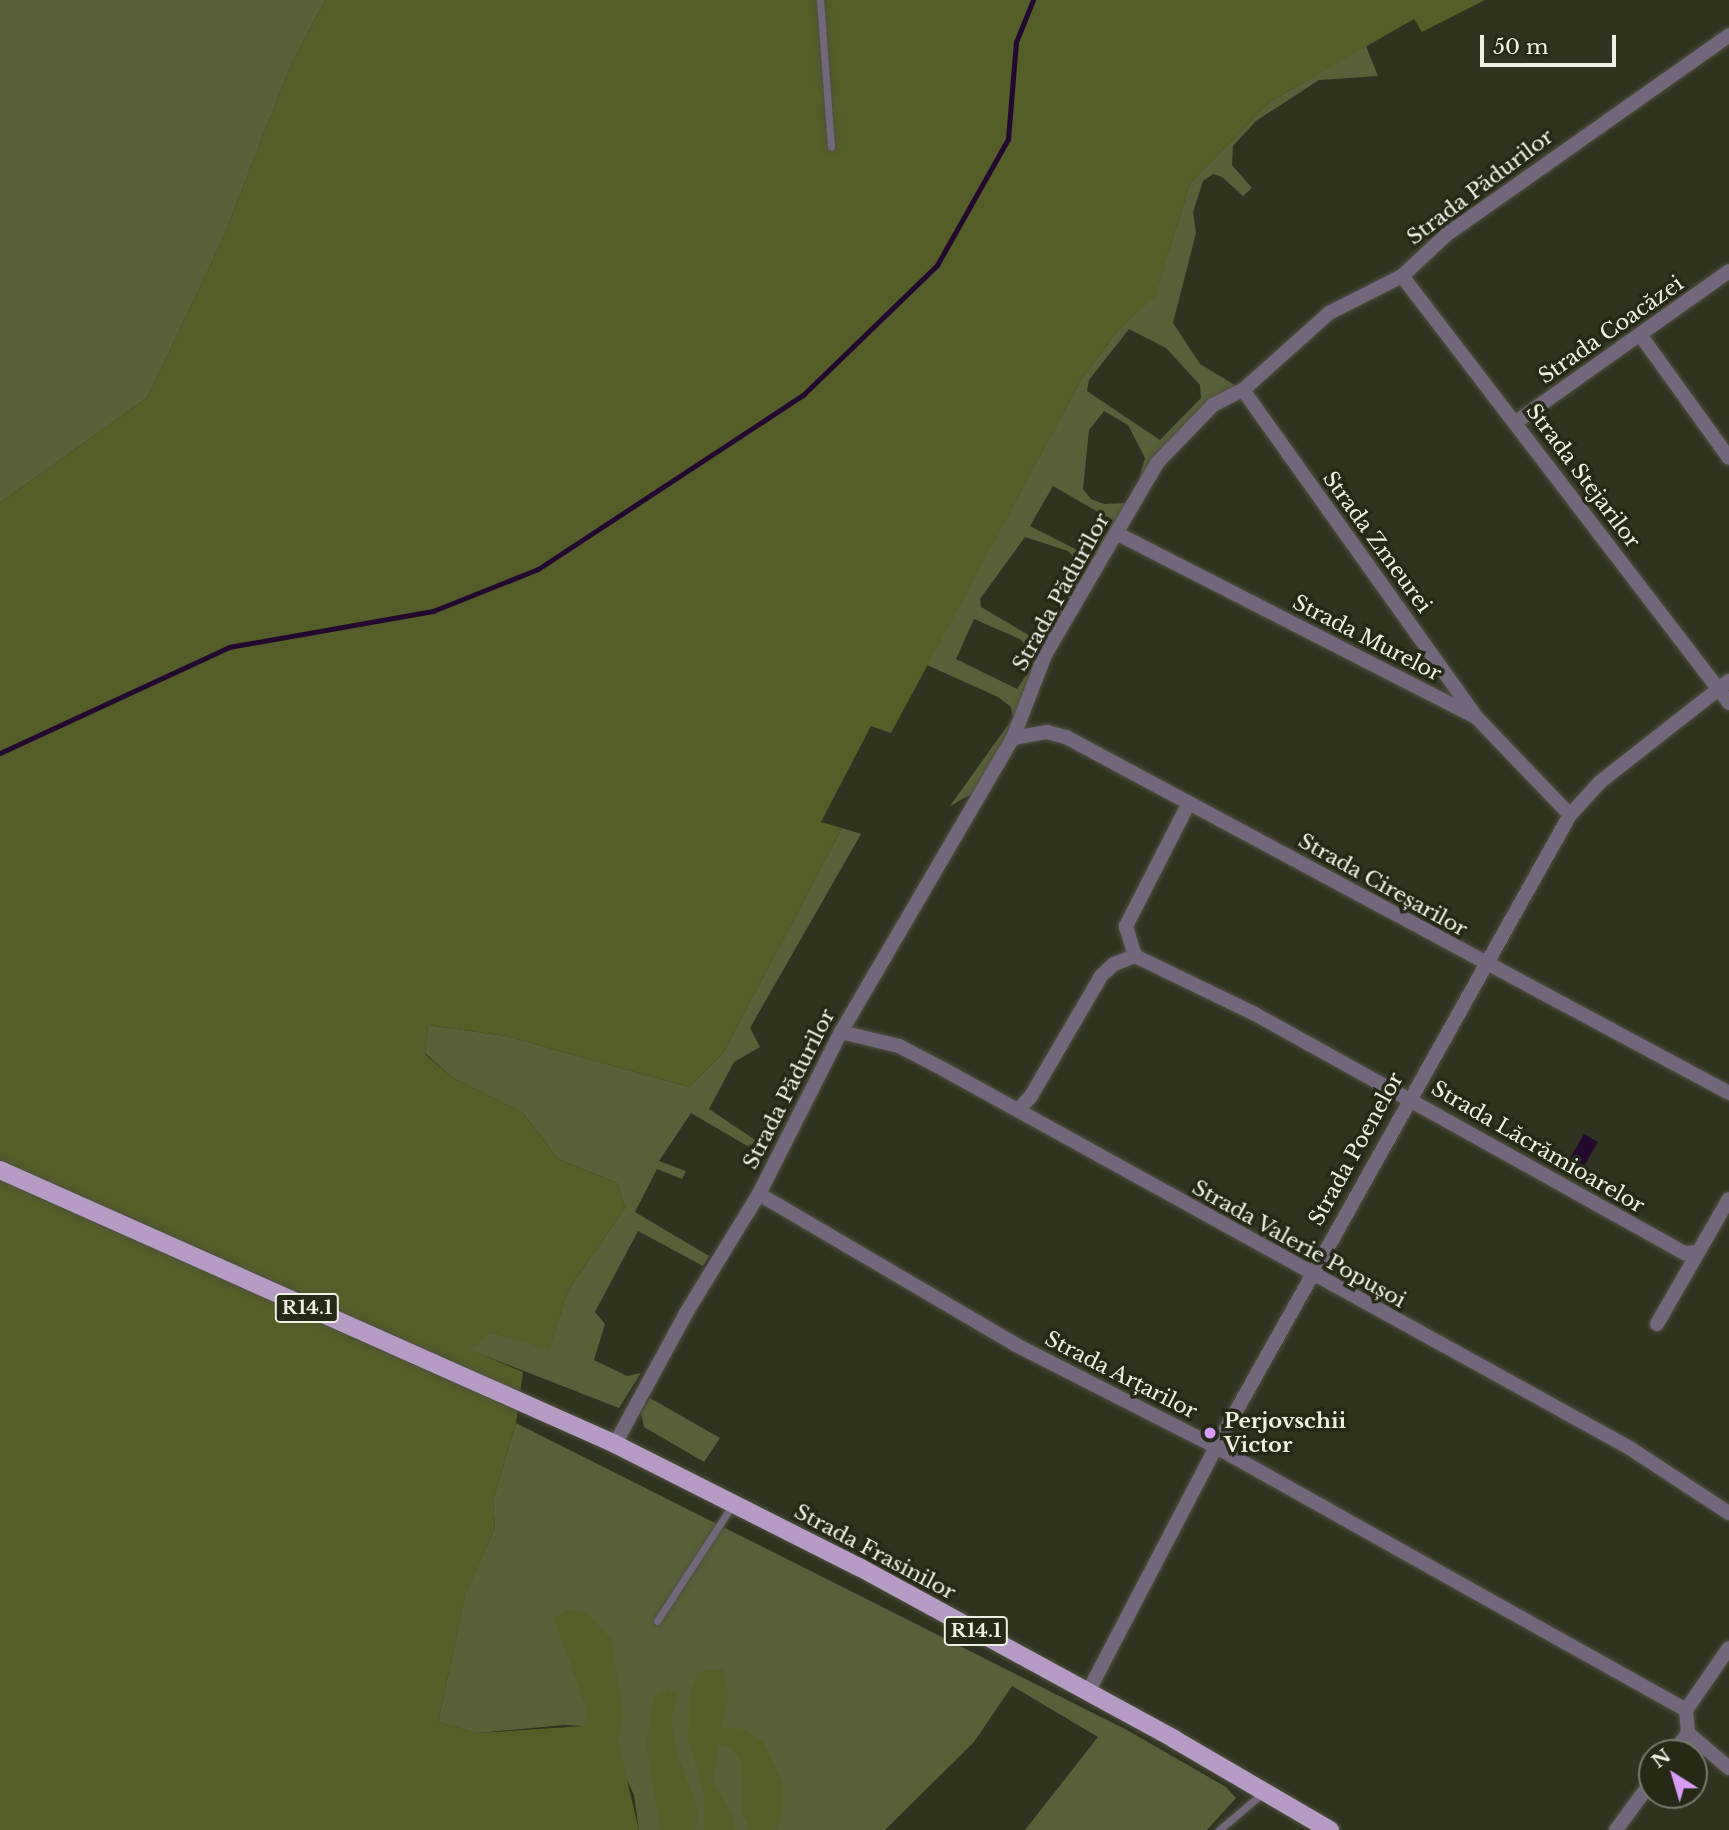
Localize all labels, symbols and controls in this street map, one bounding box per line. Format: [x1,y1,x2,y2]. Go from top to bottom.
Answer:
scale bar [1484,21,1620,65]
text: 50 m [1493,34,1548,60]
street label: Strada Pădurilor [1402,124,1558,250]
street label: Strada Coacăzei [1534,271,1688,389]
street label: Strada Stejarilor [1521,399,1645,553]
street label: Strada Zmeurei [1317,466,1437,618]
street label: Strada Pădurilor [1007,509,1115,675]
street label: Strada Murelor [1288,590,1446,686]
street label: Strada Cireșarilor [1294,828,1472,942]
street label: Strada Pădurilor [738,1005,840,1173]
street label: Strada Poenelor [1303,1068,1409,1230]
street label: Strada Lăcrămioarelor [1427,1076,1649,1218]
street label: Strada Valerie Popușoi [1187,1174,1411,1314]
road number: R14.1 [274,1292,340,1324]
street label: Strada Arțarilor [1040,1326,1202,1424]
place label: Perjovschii Victor [1224,1408,1346,1458]
marker: Perjovschii Victor [1202,1425,1218,1441]
street label: Strada Frasinilor [790,1499,960,1605]
road number: R14.1 [943,1616,1009,1646]
north arrow [1638,1739,1708,1809]
text: N [1647,1744,1675,1773]

